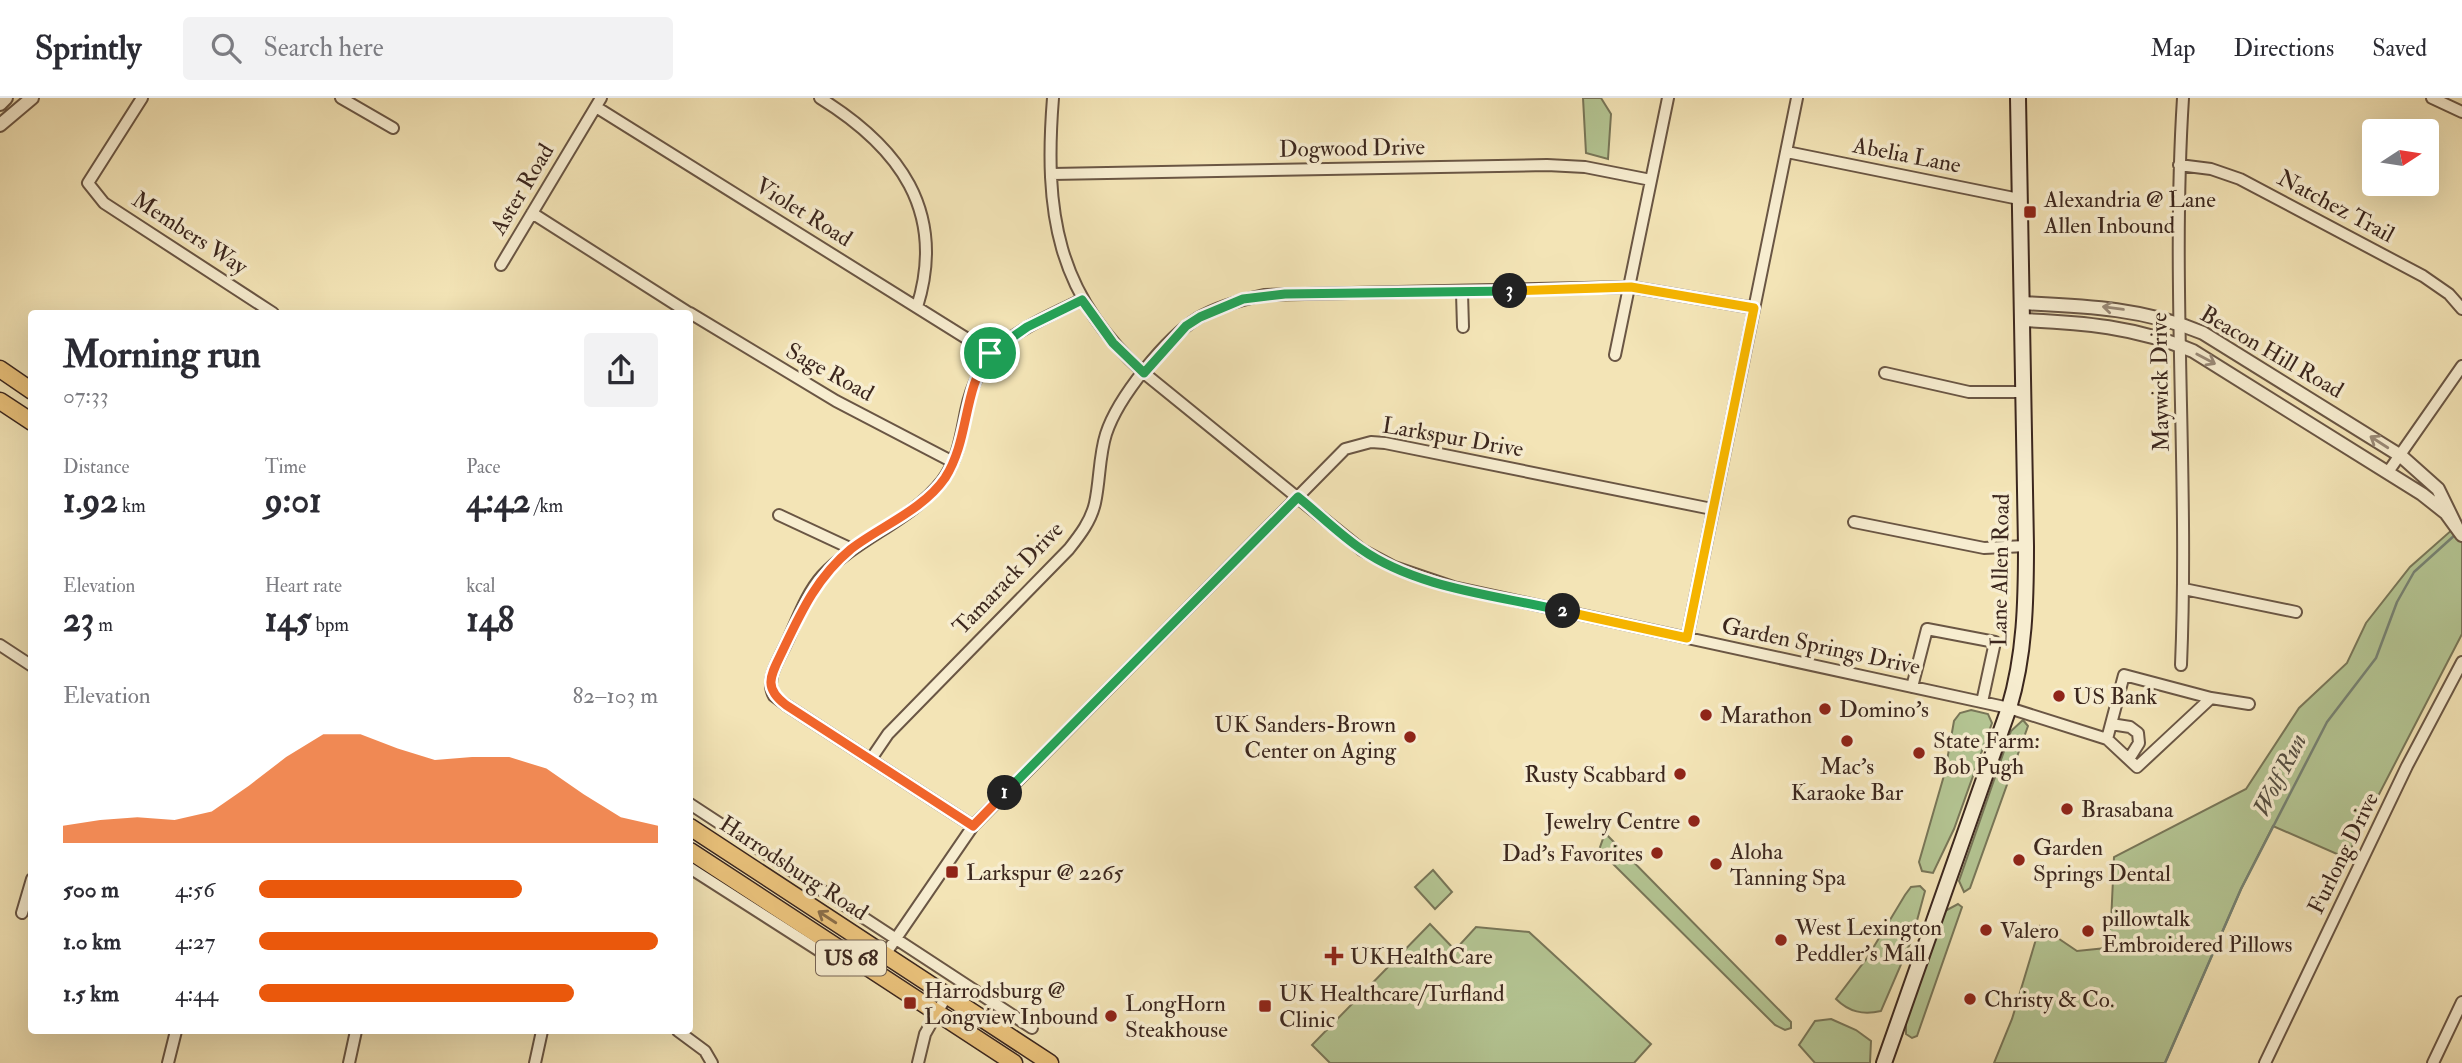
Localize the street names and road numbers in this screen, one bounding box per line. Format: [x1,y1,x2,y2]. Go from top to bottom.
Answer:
street label: Abelia Lane [1850,130,1964,180]
street label: Dogwood Drive [1279,132,1426,164]
street label: Aster Road [483,138,560,241]
street label: Natchez Trail [2272,163,2400,249]
street label: Violet Road [750,171,858,253]
street label: Members Way [127,185,254,282]
street label: Beacon Hill Road [2195,299,2349,405]
street label: Maywick Drive [2144,312,2176,452]
street label: Sage Road [781,336,879,408]
street label: Larkspur Drive [1380,410,1526,465]
street label: Lane Allen Road [1984,493,2016,647]
street label: Tamarack Drive [946,515,1070,641]
street label: Garden Springs Drive [1719,611,1923,682]
street label: Furlong Drive [2301,787,2385,919]
street label: Harrodsburg Road [714,809,874,927]
road number: US 68 [816,940,886,976]

